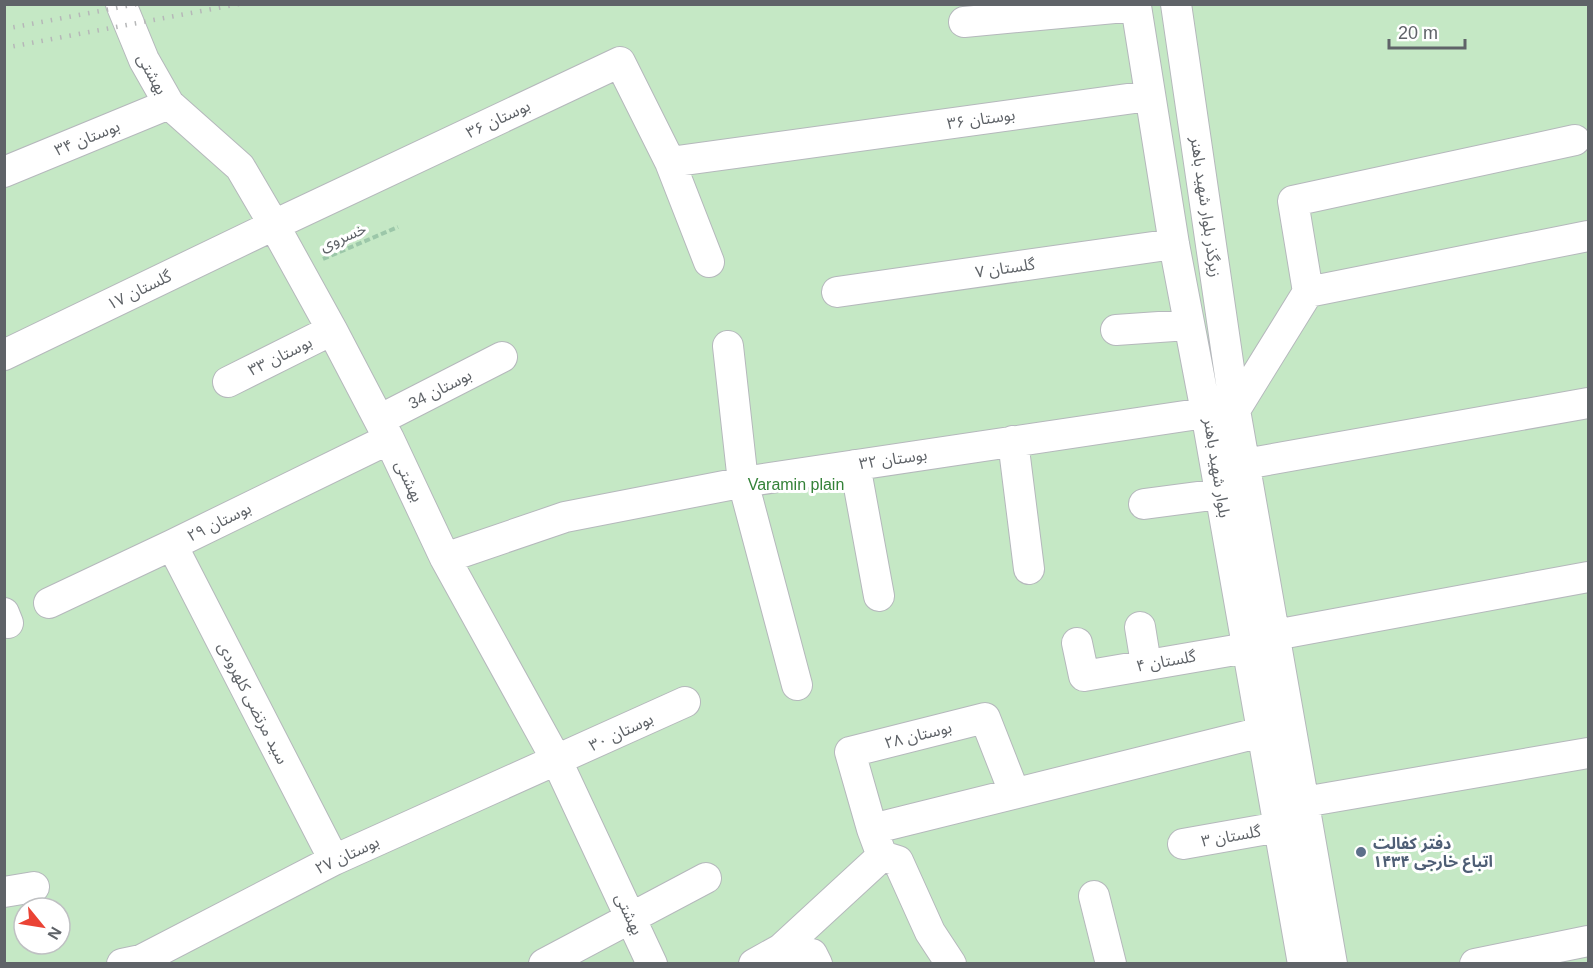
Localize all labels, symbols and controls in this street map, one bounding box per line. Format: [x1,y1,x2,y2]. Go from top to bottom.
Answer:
scale bar [1389,12,1466,50]
text: 20 m [1398,23,1438,43]
street label: بهشتی [133,51,170,98]
street label: بوستان ۳۶ [463,97,533,142]
street label: بوستان ۳۶ [946,106,1016,133]
street label: بوستان ۳۴ [52,117,122,160]
street label: زیرگذر بلوار شهید باهنر [1187,135,1224,278]
street label: خسروی [317,220,369,255]
street label: گلستان ۷ [974,255,1037,282]
street label: گلستان ۱۷ [104,267,175,314]
street label: بوستان ۳۳ [245,333,315,380]
street label: بوستان 34 [406,366,475,413]
street label: بلوار شهید باهنر [1200,416,1233,519]
street label: بوستان ۳۲ [858,446,928,473]
street label: بهشتی [391,458,426,505]
park label: Varamin plain [748,476,844,493]
street label: بوستان ۲۹ [184,499,254,546]
street label: سید مرتضی کلهرودی [214,639,291,767]
street label: گلستان ۴ [1135,647,1198,676]
street label: بوستان ۳۰ [586,710,656,755]
street label: بوستان ۲۸ [883,718,954,753]
street label: گلستان ۳ [1200,822,1263,851]
street label: بوستان ۲۷ [312,833,382,878]
place label: دفتر کفالت اتباع خارجی ۱۴۳۴ [1373,834,1493,873]
marker: دفتر کفالت اتباع خارجی ۱۴۳۴ [1354,845,1368,859]
street label: بهشتی [611,891,646,938]
north arrow [12,896,72,956]
text: N [44,924,65,943]

